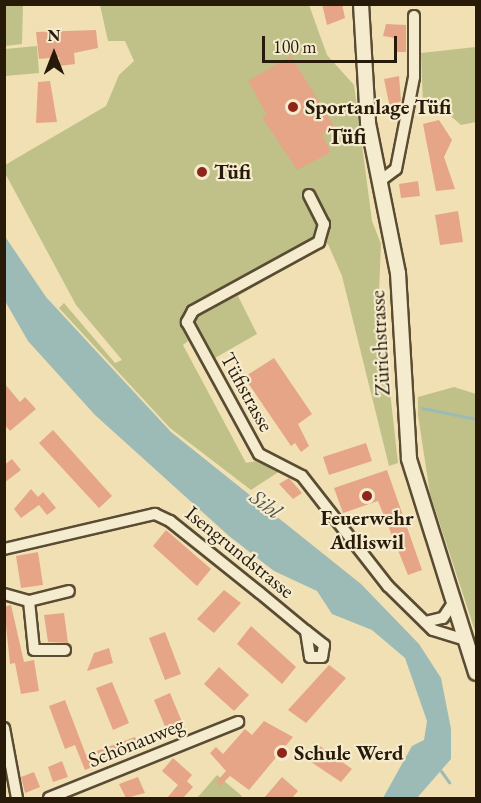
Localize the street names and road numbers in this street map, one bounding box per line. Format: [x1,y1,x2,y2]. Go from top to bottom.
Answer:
street label: Zürichstrasse [365,290,395,396]
street label: Tüfistrasse [215,348,279,436]
street label: Isengrundstrasse [181,500,299,604]
street label: Schönauweg [84,711,188,773]

